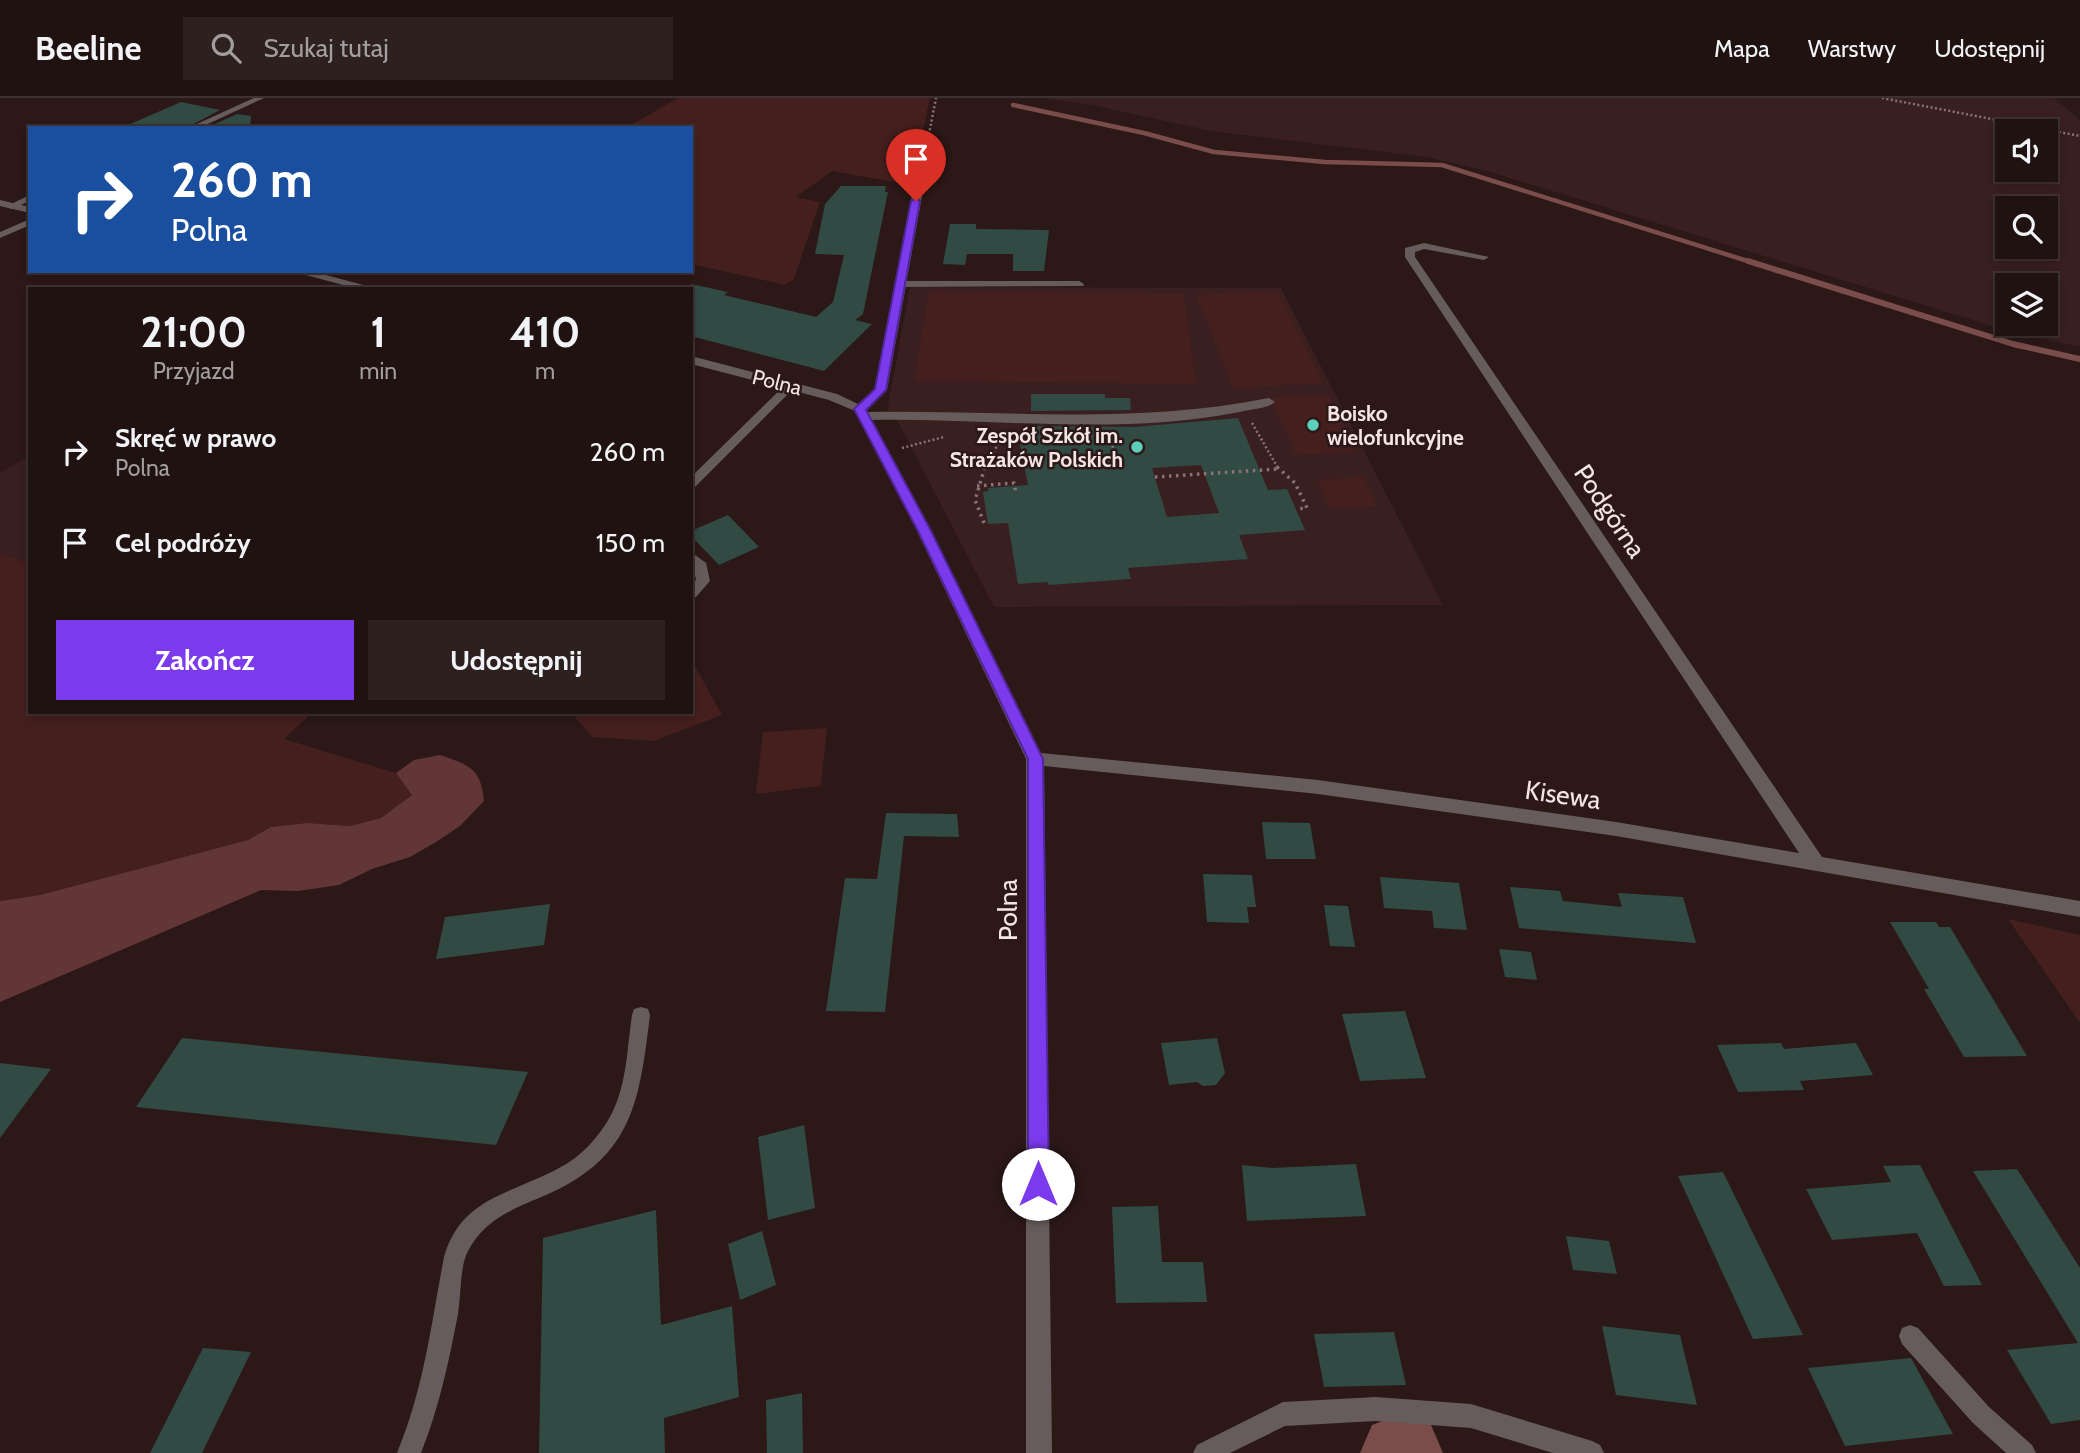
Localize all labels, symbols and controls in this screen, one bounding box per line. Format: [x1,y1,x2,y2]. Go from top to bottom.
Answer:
search box [183,17,673,80]
text: Beeline [35,28,141,68]
icon: search [207,29,245,67]
text: Szukaj tutaj [263,32,389,64]
text: Mapa [1714,34,1770,63]
text: Warstwy [1808,34,1896,63]
text: Udostępnij [1934,34,2045,63]
map controls [1995,119,2058,336]
button: sound [1995,119,2058,182]
pin [886,129,946,201]
icon: arrive [897,140,935,178]
text: 260 m [171,150,313,209]
icon: right [56,154,147,245]
button: search [1995,196,2058,259]
text: Polna [171,210,247,249]
button: layers [1995,273,2058,336]
text: 21:00 [140,306,247,358]
text: 1 [370,306,386,358]
text: 410 [510,306,581,358]
text: Przyjazd [153,357,235,385]
text: min [359,357,397,385]
text: m [535,357,555,385]
street label: Polna [750,364,804,400]
place label: Boisko wielofunkcyjne [1327,401,1464,450]
marker: Boisko wielofunkcyjne [1305,417,1321,433]
text: Skręć w prawo [115,422,276,454]
place label: Zespół Szkół im. Strażaków Polskich [950,423,1123,472]
icon: right [56,433,94,471]
text: 260 m [590,436,665,468]
marker: Zespół Szkół im. Strażaków Polskich [1129,439,1145,455]
text: Polna [115,454,170,482]
street label: Podgórna [1567,458,1653,564]
icon: arrive [56,524,94,562]
text: Cel podróży [115,527,251,559]
text: 150 m [596,527,665,559]
button: Zakończ [56,620,354,700]
button: Udostępnij [368,620,665,700]
street label: Kisewa [1523,774,1603,816]
street label: Polna [992,878,1024,941]
position arrow [1001,1147,1075,1221]

